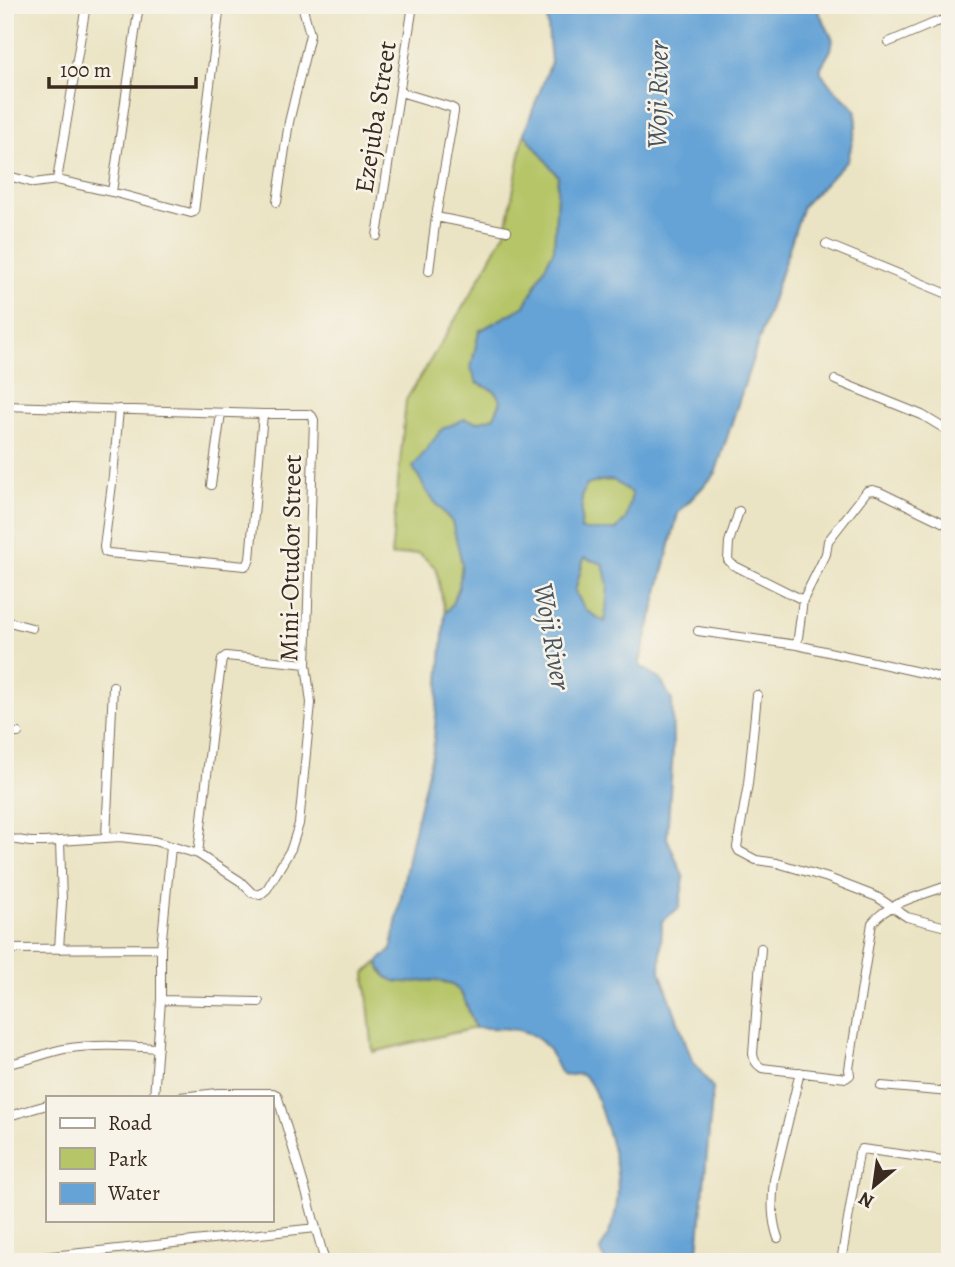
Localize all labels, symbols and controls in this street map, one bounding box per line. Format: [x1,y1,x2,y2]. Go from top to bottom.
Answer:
street label: Ezejuba Street [346,38,405,196]
water label: Woji River [638,39,678,149]
scale bar [49,46,196,90]
text: 100 m [60,56,111,84]
street label: Mini-Otudor Street [271,454,310,662]
water label: Woji River [524,580,580,694]
legend [46,1096,273,1222]
text: Road [108,1109,152,1137]
text: Park [108,1145,148,1173]
north arrow [839,1152,909,1222]
text: Water [107,1179,160,1207]
text: N [854,1185,879,1215]

